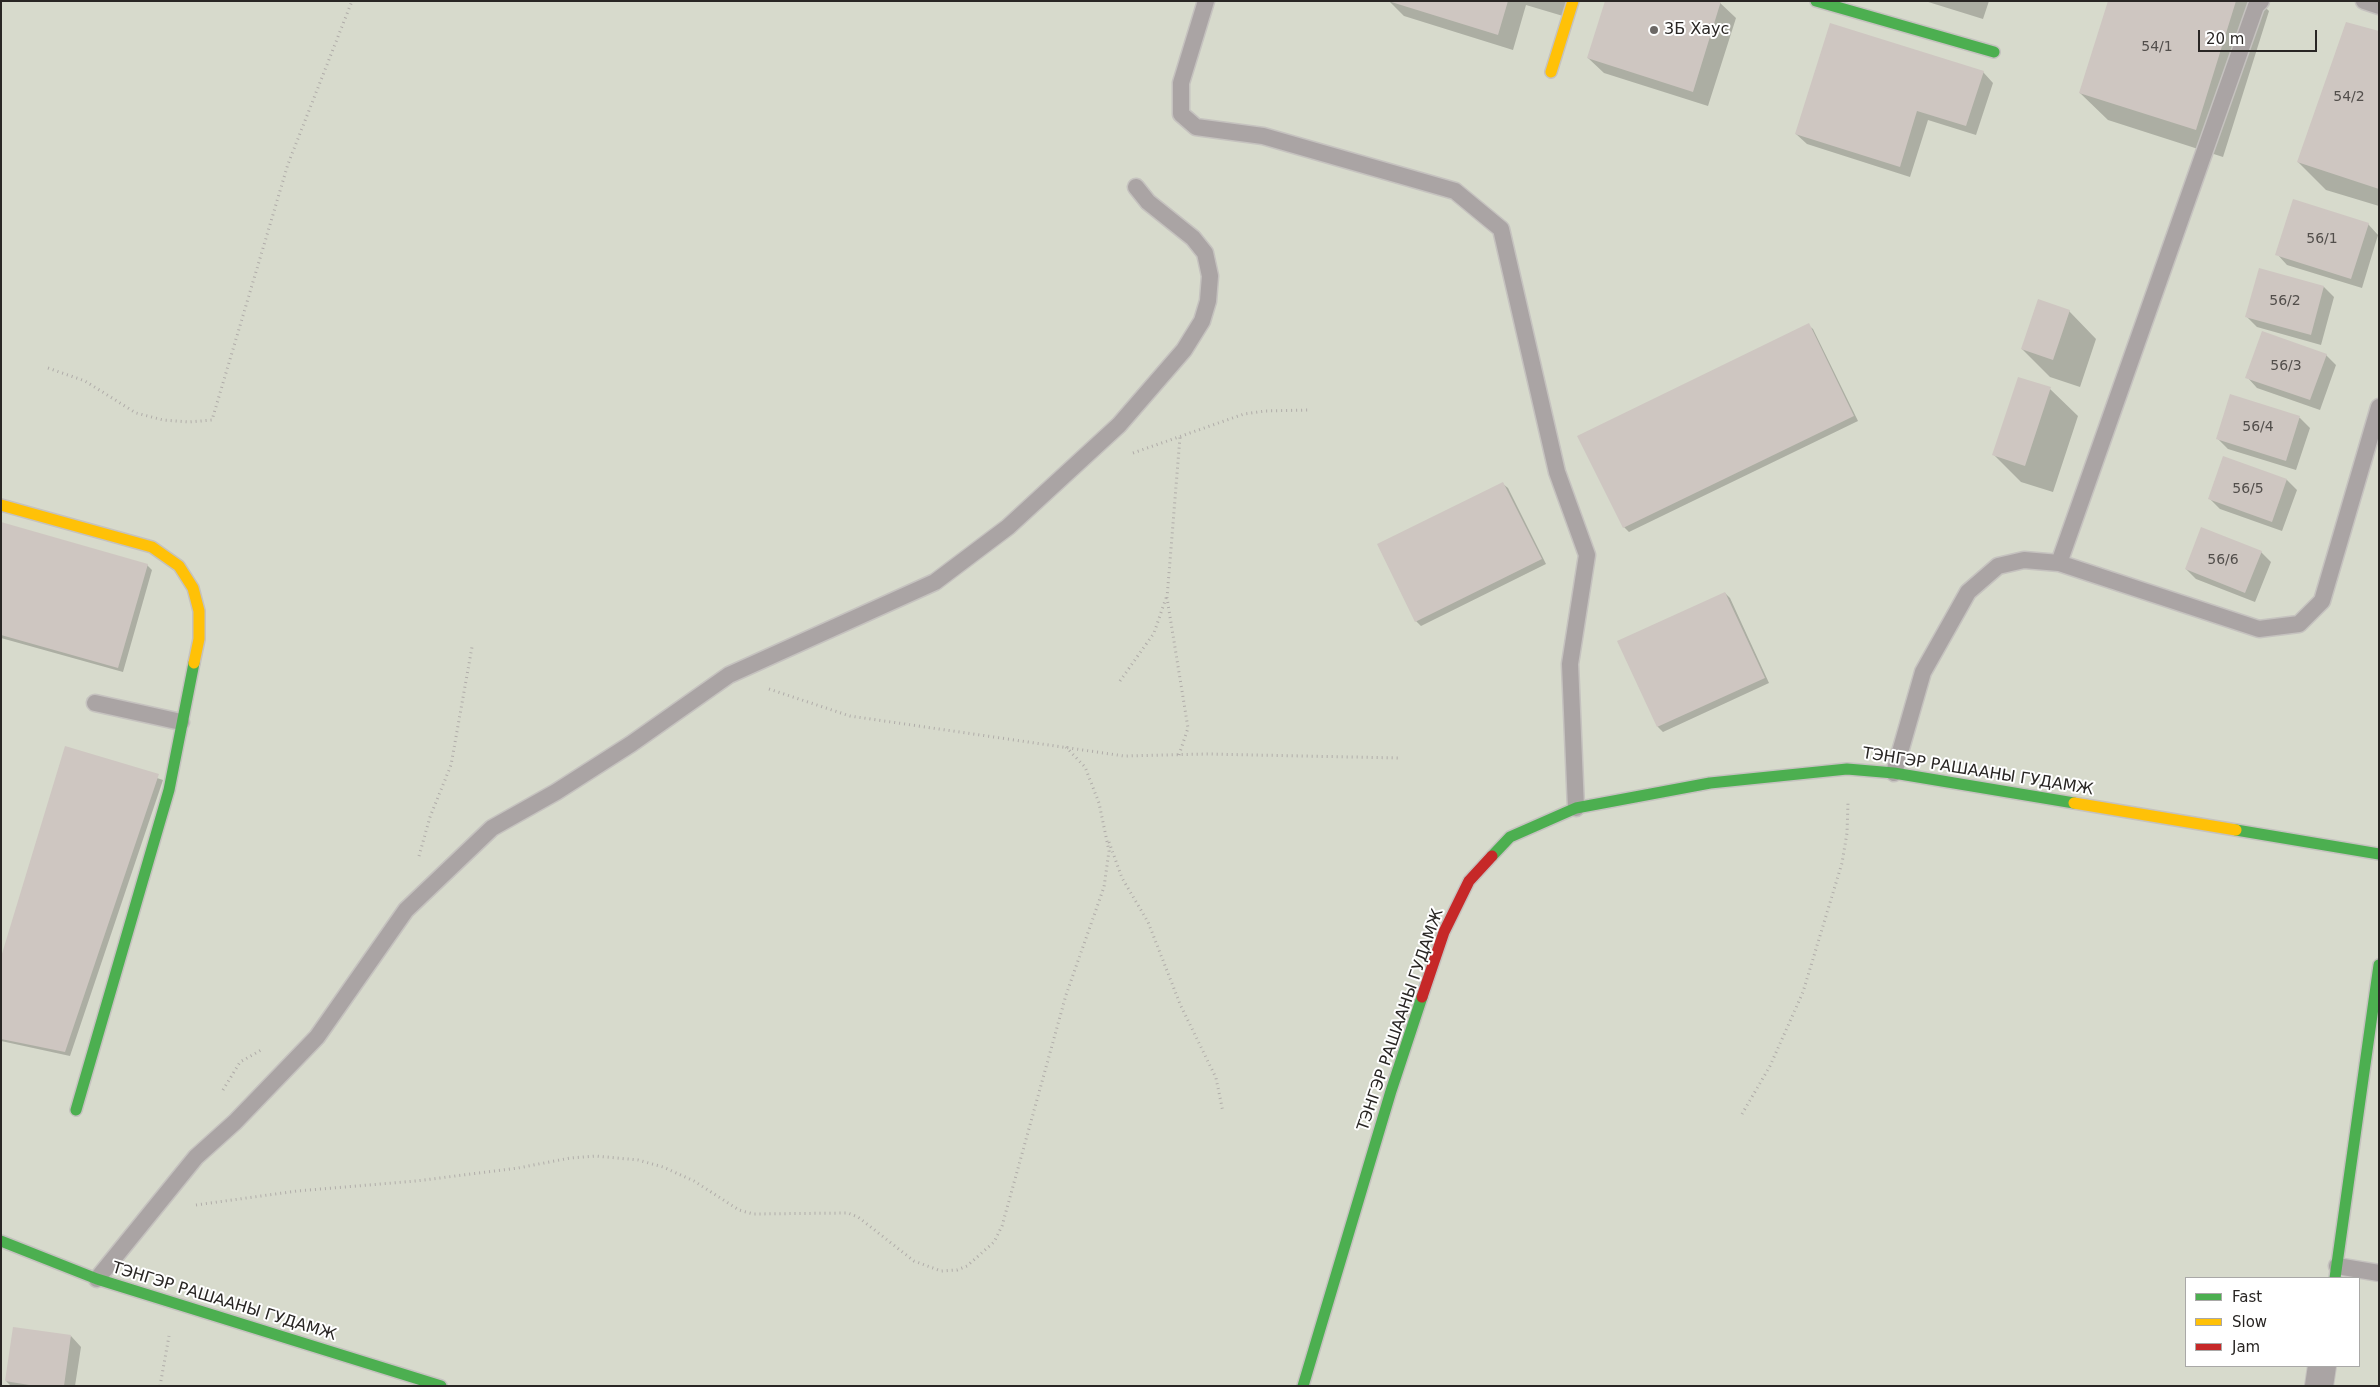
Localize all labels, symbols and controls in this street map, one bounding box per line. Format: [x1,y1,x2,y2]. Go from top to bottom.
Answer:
place label: 3Б Хаус [1664,20,1729,40]
scale bar [2200,20,2319,52]
marker: 3Б Хаус [1648,24,1660,36]
text: 20 m [2206,30,2244,48]
house number: 54/1 [2141,39,2173,55]
house number: 54/2 [2333,89,2365,105]
house number: 56/1 [2306,231,2338,247]
house number: 56/2 [2269,293,2301,309]
house number: 56/3 [2270,358,2302,374]
house number: 56/4 [2242,419,2274,435]
house number: 56/5 [2232,481,2264,497]
house number: 56/6 [2207,552,2239,568]
street label: ТЭНГЭР РАШААНЫ ГУДАМЖ [1861,744,2095,800]
street label: ТЭНГЭР РАШААНЫ ГУДАМЖ [1354,907,1448,1133]
street label: ТЭНГЭР РАШААНЫ ГУДАМЖ [110,1259,338,1345]
legend [2185,1277,2360,1367]
text: Fast [2232,1288,2262,1306]
text: Slow [2232,1313,2267,1331]
text: Jam [2232,1338,2260,1356]

